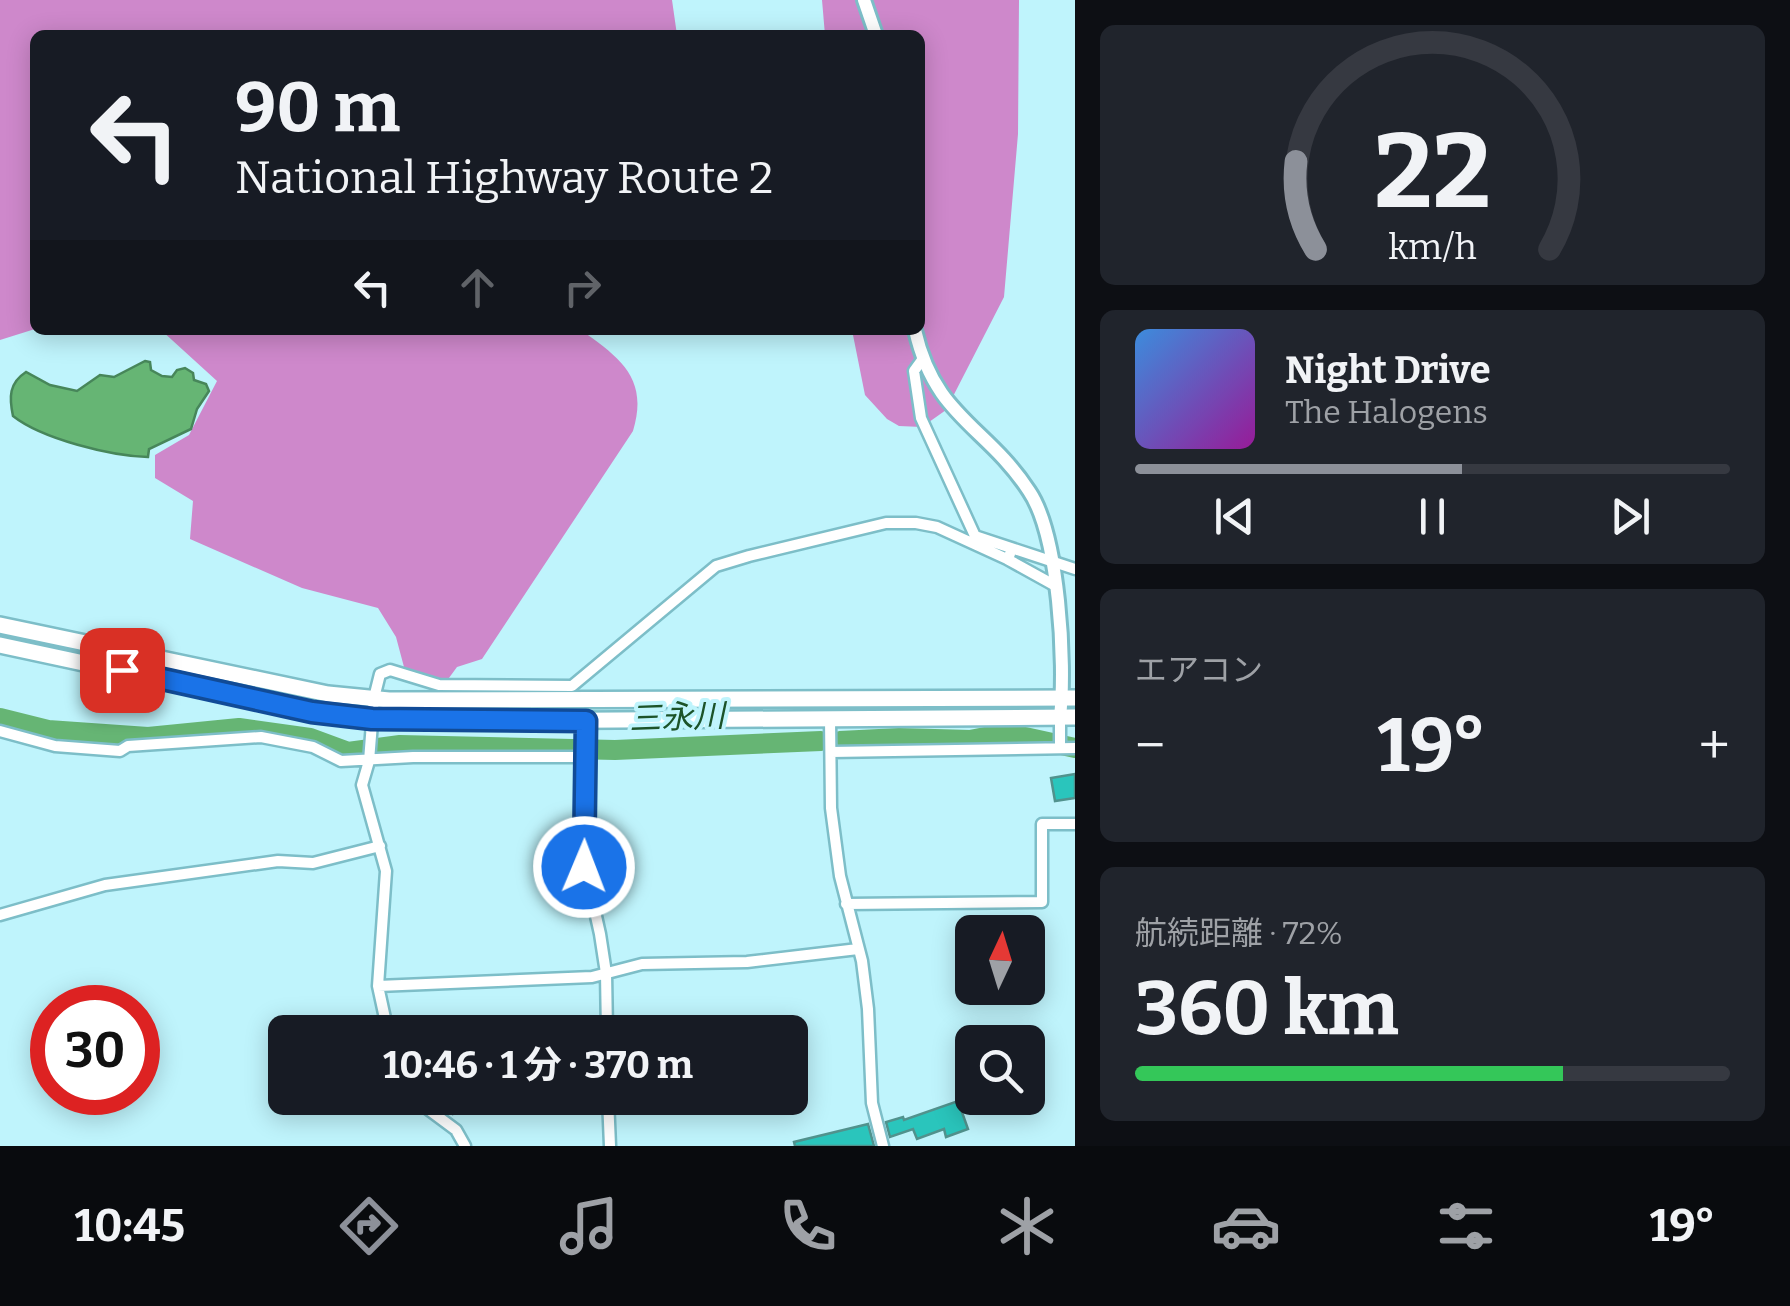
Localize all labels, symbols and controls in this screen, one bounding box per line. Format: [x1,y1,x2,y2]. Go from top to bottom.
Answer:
text: 90 m [235,66,400,150]
icon: left [70,70,200,200]
text: 22 [1374,110,1491,235]
text: National Highway Route 2 [235,151,773,205]
text: km/h [1388,226,1477,268]
icon: left [345,260,400,315]
icon: ahead [450,260,505,315]
icon: right [555,260,610,315]
text: Night Drive [1285,347,1491,393]
text: The Halogens [1285,393,1488,431]
icon: previous [1207,489,1262,544]
icon: pause [1405,489,1460,544]
icon: next [1603,489,1658,544]
pin [80,628,165,713]
icon: arrive [95,643,150,698]
text: エアコン [1135,651,1263,689]
water label: 三永川 [628,696,729,738]
text: 19° [1377,701,1487,791]
text: − [1135,713,1165,779]
text: + [1699,713,1730,779]
position arrow [532,815,636,919]
text: 航続距離 · 72% [1135,914,1343,952]
north arrow [955,915,1045,1005]
map controls [955,915,1045,1115]
text: 360 km [1135,964,1399,1054]
speed limit sign: 30 [30,985,160,1115]
button: search [955,1025,1045,1115]
text: 10:46 · 1 分 · 370 m [383,1042,693,1088]
icon: directions [334,1191,404,1261]
icon: music [554,1191,624,1261]
icon: phone [773,1191,843,1261]
icon: climate [992,1191,1062,1261]
icon: car [1211,1191,1281,1261]
icon: filters [1431,1191,1501,1261]
text: 10:45 [75,1199,185,1253]
text: 19° [1650,1199,1715,1253]

